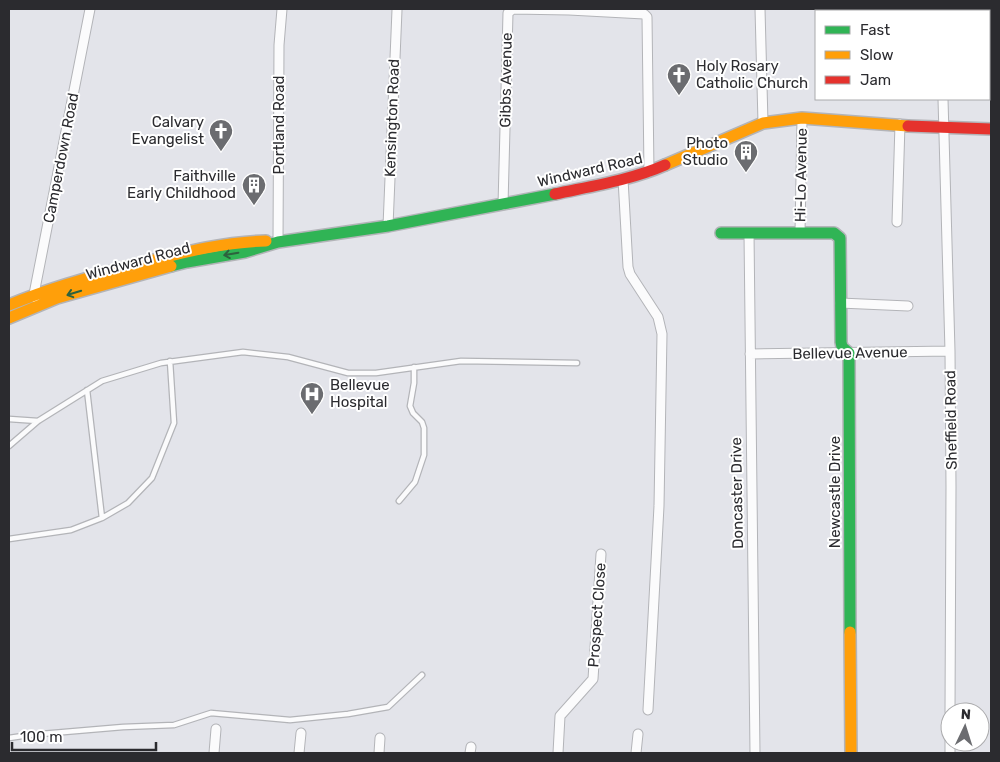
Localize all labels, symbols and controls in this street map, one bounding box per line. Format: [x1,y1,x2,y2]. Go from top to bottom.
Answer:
legend [815,10,990,100]
text: Fast [860,21,890,39]
street label: Gibbs Avenue [496,32,516,128]
text: Slow [860,46,893,64]
place label: Holy Rosary Catholic Church [696,57,808,92]
street label: Kensington Road [381,59,403,177]
church icon: Holy Rosary Catholic Church [666,62,692,96]
text: Jam [860,71,891,89]
street label: Portland Road [270,76,288,174]
street label: Camperdown Road [40,91,82,225]
place label: Calvary Evangelist [132,113,204,148]
church icon: Calvary Evangelist [208,118,234,152]
street label: Hi-Lo Avenue [791,128,811,222]
place label: Photo Studio [683,134,728,169]
building icon: Photo Studio [733,139,759,173]
street label: Windward Road [536,149,644,191]
place label: Faithville Early Childhood [127,167,236,202]
building icon: Faithville Early Childhood [241,172,267,206]
street label: Windward Road [84,238,192,284]
one-way arrow [224,250,240,260]
one-way arrow [66,289,82,299]
street label: Bellevue Avenue [792,343,908,363]
street label: Sheffield Road [941,370,961,470]
place label: Bellevue Hospital [330,376,390,411]
hospital icon: Bellevue Hospital [299,381,325,415]
street label: Newcastle Drive [826,436,844,548]
street label: Doncaster Drive [727,437,747,549]
street label: Prospect Close [584,562,610,668]
north arrow [940,702,990,752]
text: N [960,706,971,723]
scale bar [12,720,156,752]
text: 100 m [20,728,62,746]

